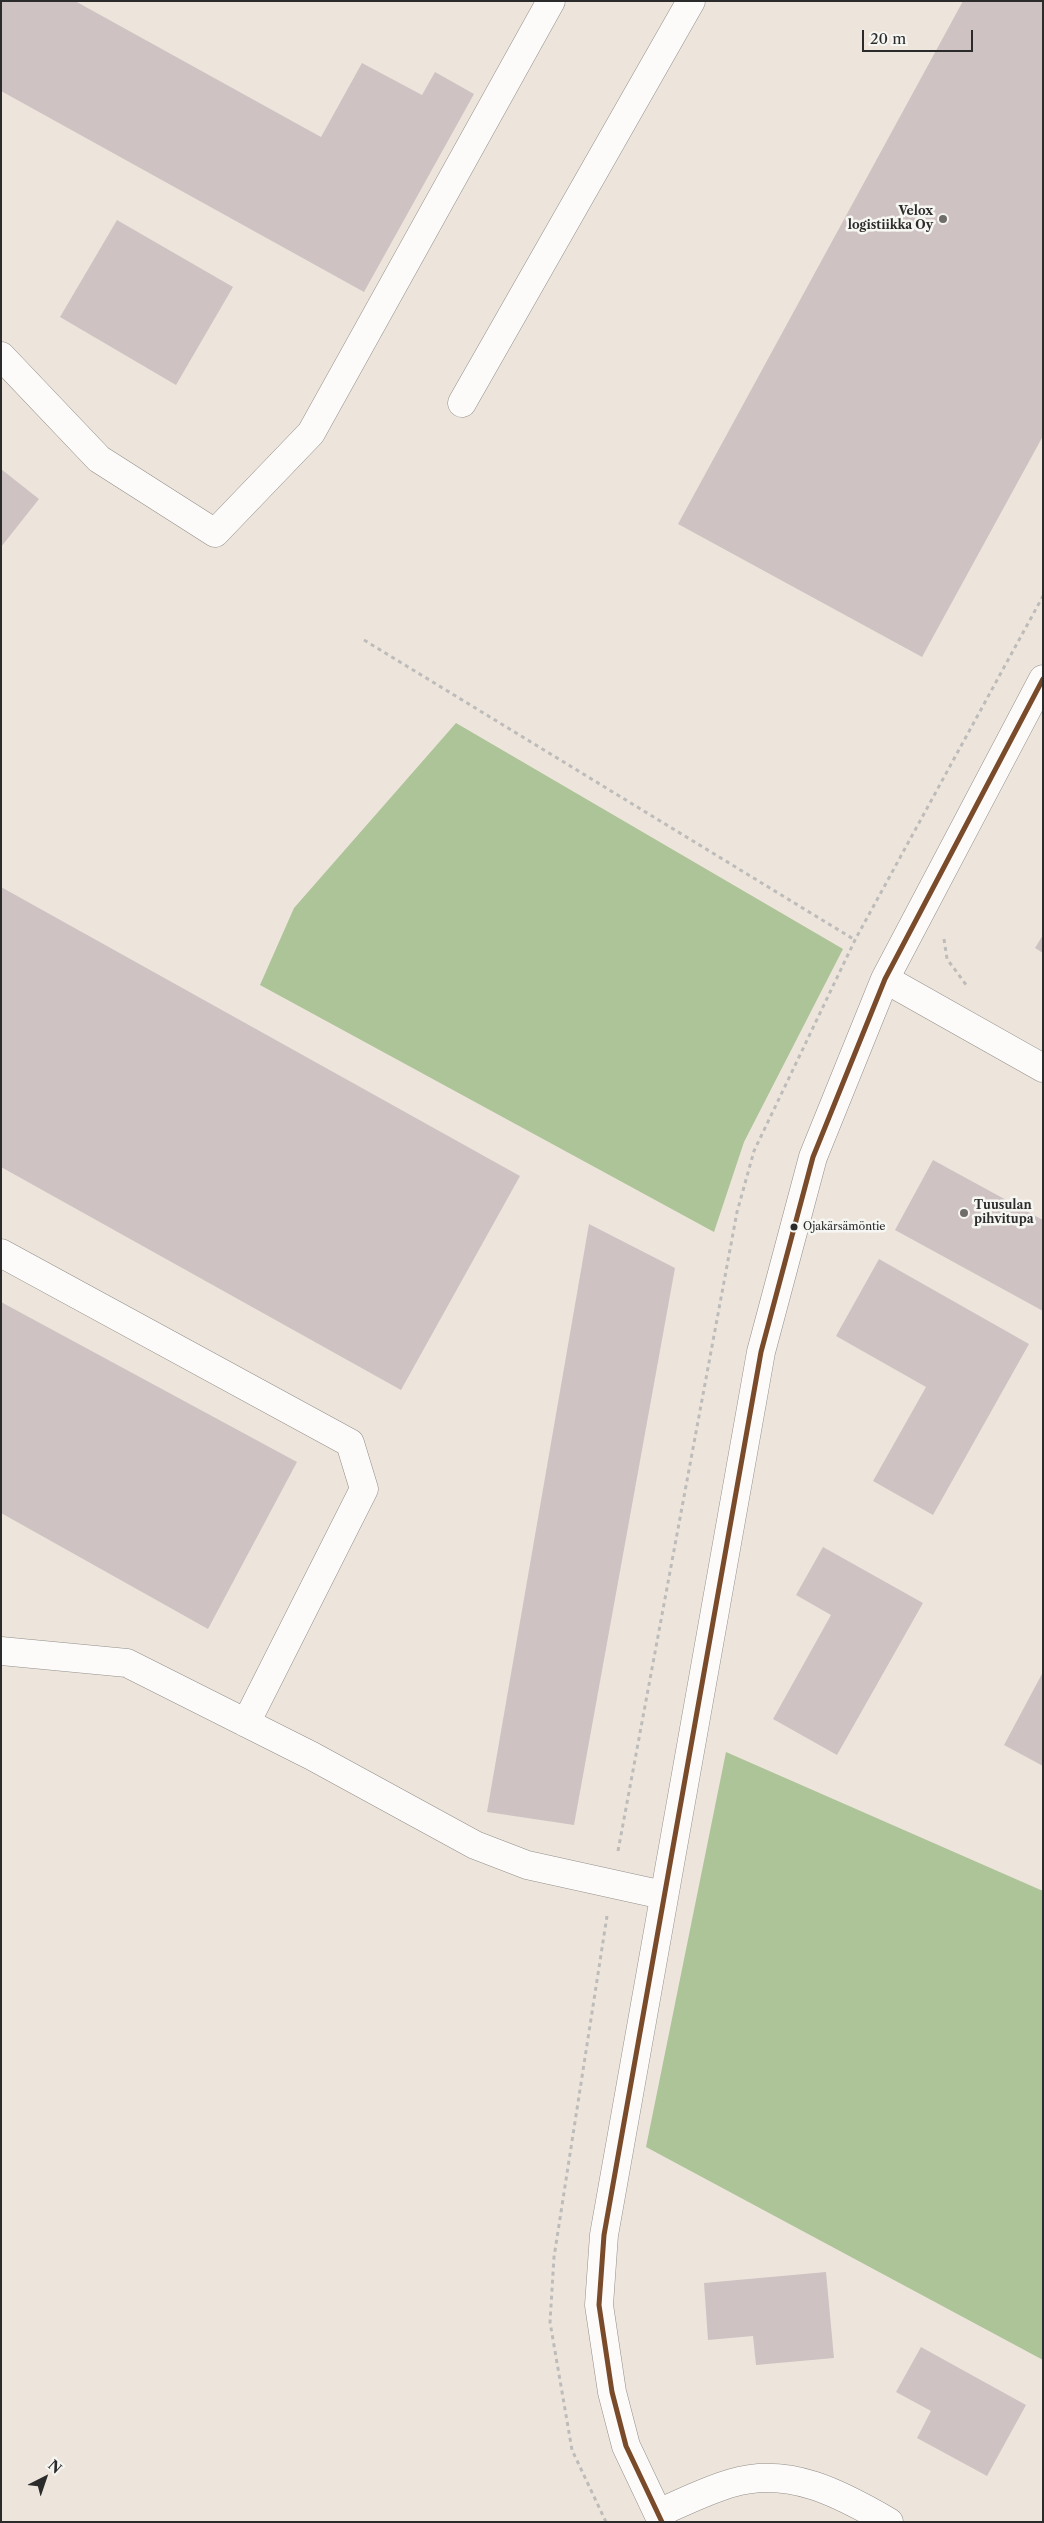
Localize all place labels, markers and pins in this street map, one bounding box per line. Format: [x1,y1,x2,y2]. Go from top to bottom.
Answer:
place label: Velox logistiikka Oy [848,205,933,233]
marker: Velox logistiikka Oy [937,213,949,225]
place label: Tuusulan pihvitupa [974,1199,1034,1227]
marker: Tuusulan pihvitupa [958,1207,970,1219]
place label: Ojakärsämöntie [803,1220,885,1234]
marker: Ojakärsämöntie [789,1222,799,1232]

